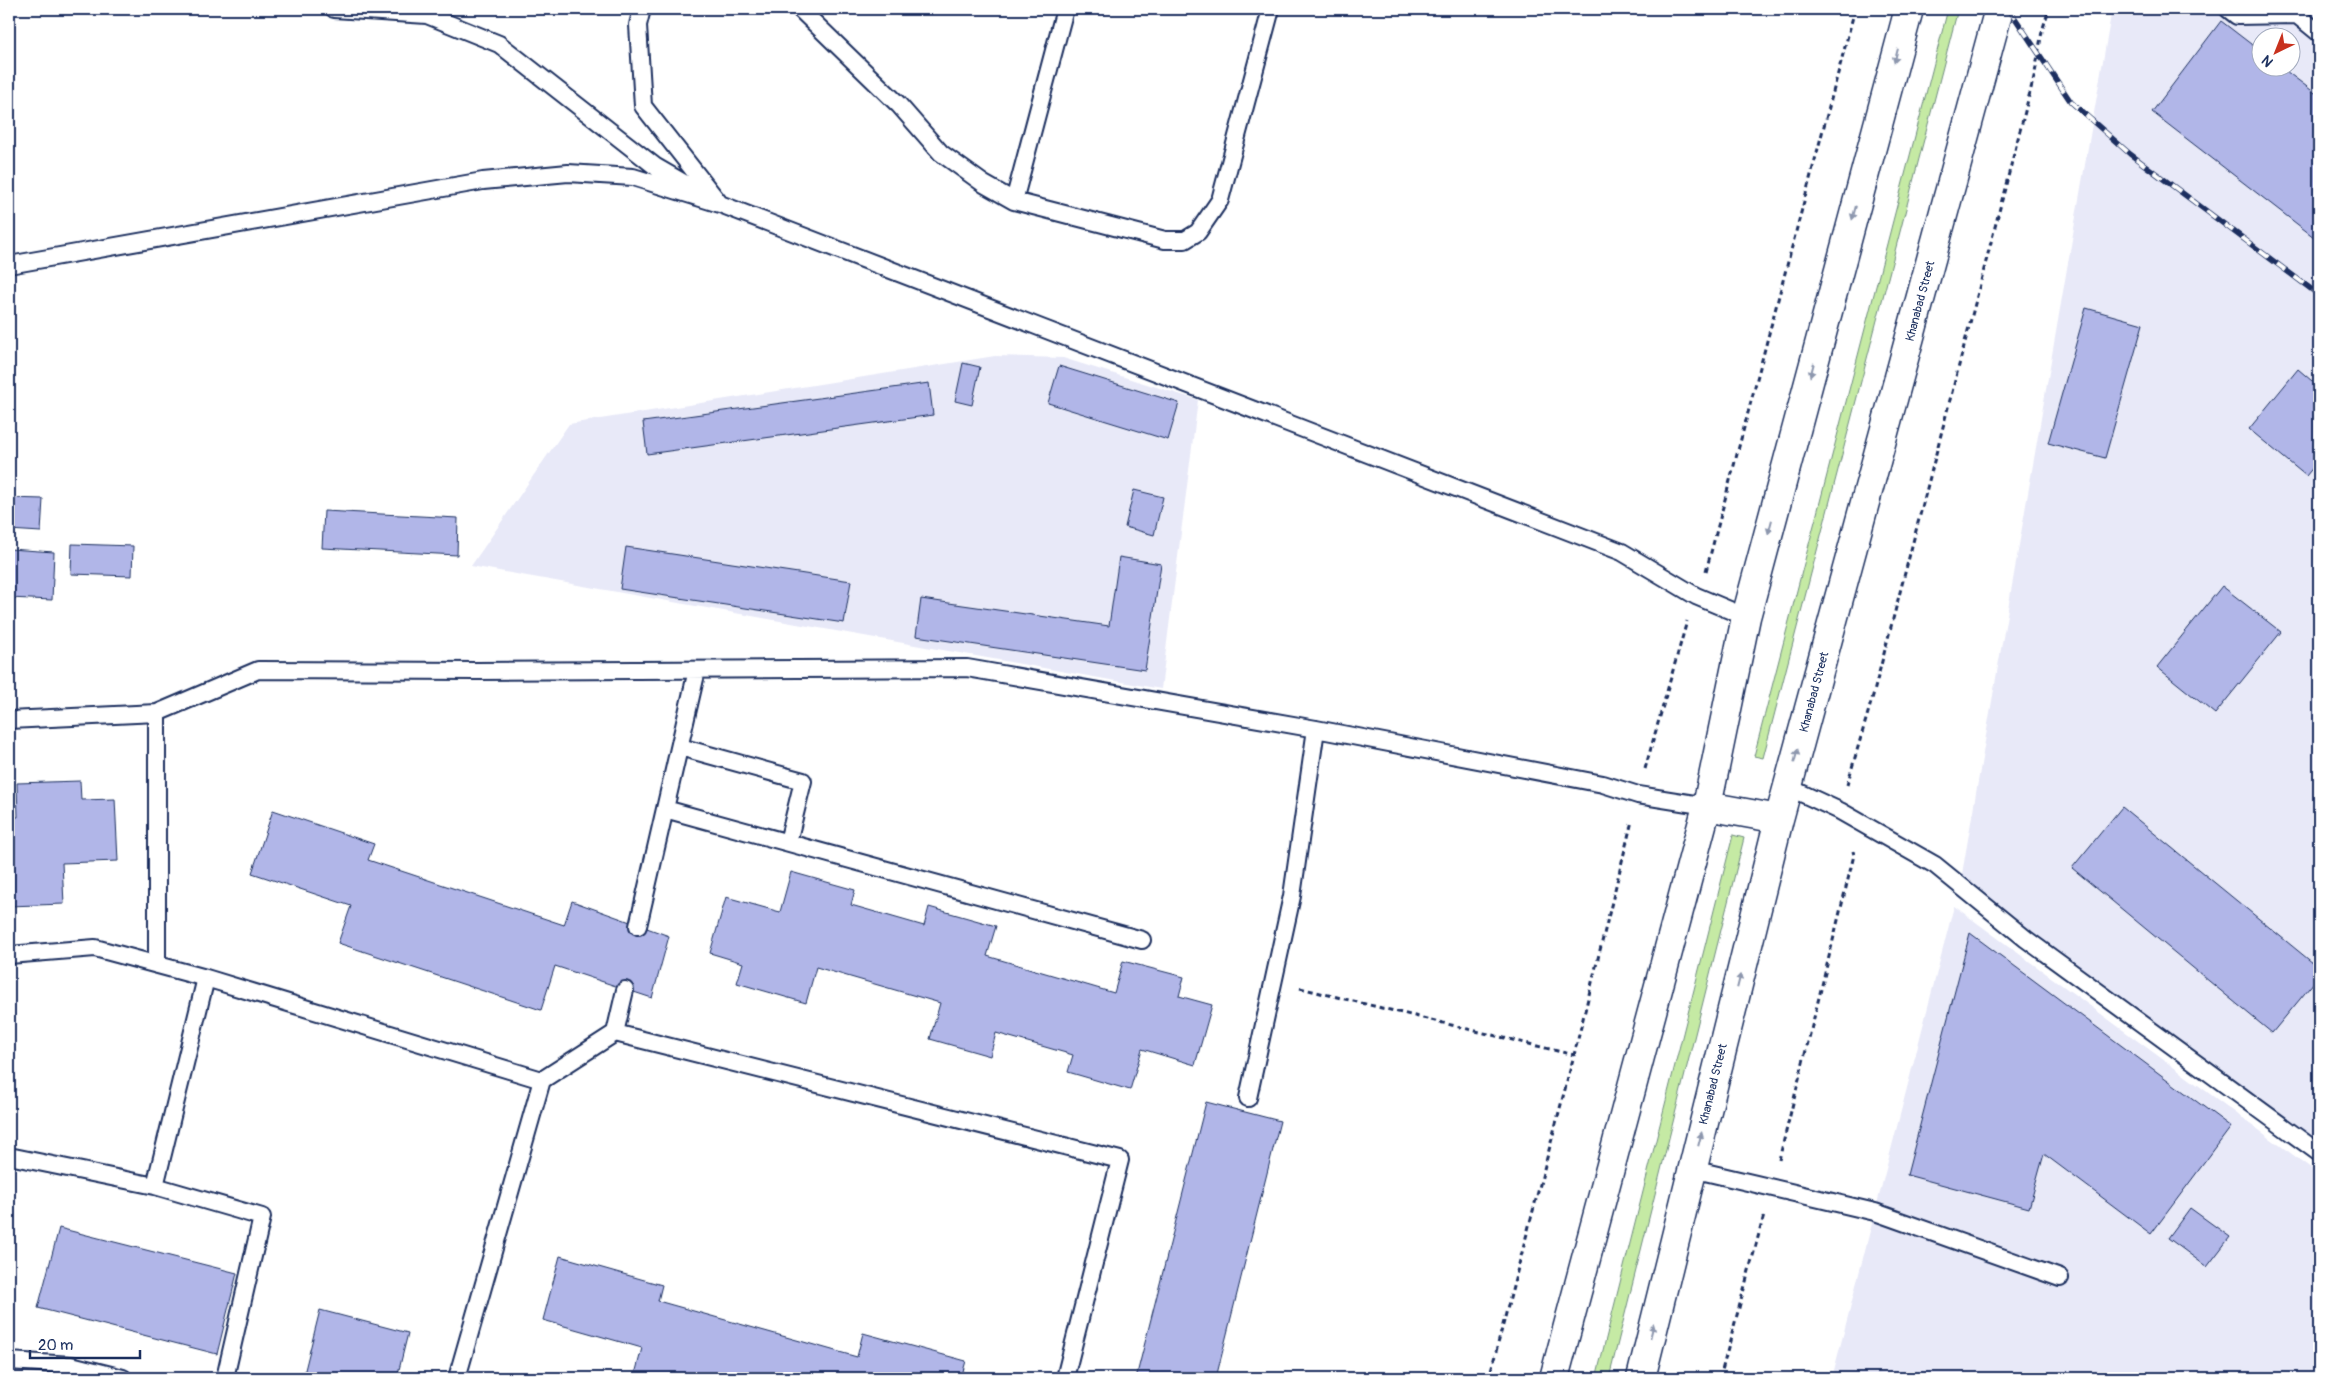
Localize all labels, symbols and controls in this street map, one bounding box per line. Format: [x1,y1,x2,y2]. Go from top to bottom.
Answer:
north arrow [2250,28,2300,78]
one-way arrow [1892,48,1900,63]
text: N [2258,52,2277,71]
one-way arrow [1850,205,1858,220]
street label: Khanabad Street [1903,259,1939,343]
one-way arrow [1808,362,1816,377]
one-way arrow [1766,519,1774,534]
street label: Khanabad Street [1797,650,1833,734]
one-way arrow [1793,749,1801,764]
one-way arrow [1735,974,1743,989]
street label: Khanabad Street [1696,1042,1731,1126]
one-way arrow [1696,1132,1704,1147]
one-way arrow [1648,1323,1656,1338]
scale bar [30,1327,140,1359]
text: 20 m [38,1336,73,1355]

